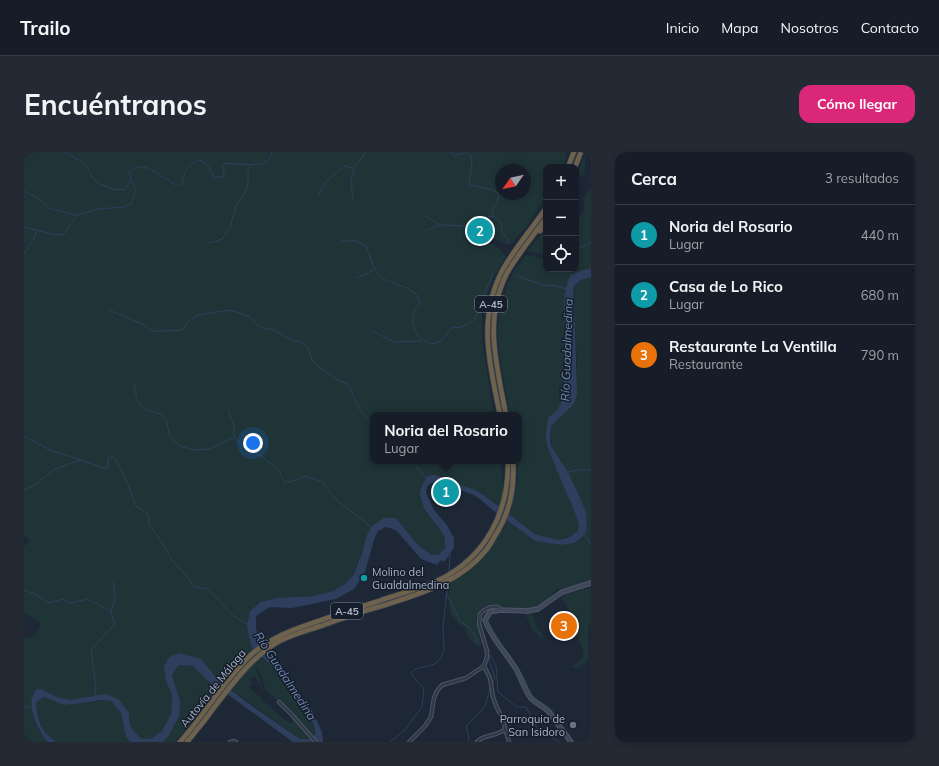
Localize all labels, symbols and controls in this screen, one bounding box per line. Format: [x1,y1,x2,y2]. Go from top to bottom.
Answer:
text: Trailo [20,16,71,40]
text: Inicio [666,19,699,37]
text: Mapa [721,19,759,37]
text: Nosotros [781,19,839,37]
text: Contacto [861,19,919,37]
button: Cómo llegar [799,85,915,123]
text: Encuéntranos [24,87,207,122]
north arrow [495,164,531,200]
map controls [543,164,579,272]
button: + [543,164,579,200]
text: Cerca [631,168,677,189]
text: 3 resultados [825,170,899,186]
button: − [543,200,579,236]
pin: 2 [467,216,493,246]
text: Noria del Rosario [669,217,793,236]
text: 1 [640,227,648,243]
text: 440 m [861,227,899,243]
button: locate [543,236,579,272]
text: Lugar [669,236,704,252]
text: Casa de Lo Rico [669,277,783,296]
text: 2 [640,287,648,303]
text: 680 m [861,287,899,303]
road number: A-45 [475,296,507,312]
text: Lugar [669,296,704,312]
water label: Río Guadalmedina [557,298,576,402]
text: Restaurante La Ventilla [669,337,837,356]
text: 3 [640,347,648,363]
text: 790 m [861,347,899,363]
text: Restaurante [669,356,743,372]
popup [370,412,522,464]
text: Noria del Rosario [384,421,508,440]
your location [243,433,263,453]
text: Lugar [384,440,419,456]
pin: 1 [433,477,459,507]
place label: Molino del Gualdalmedina [372,565,449,592]
marker: Molino del Gualdalmedina [359,573,369,583]
road number: A-45 [331,603,363,619]
pin: 3 [551,611,577,641]
water label: Río Guadalmedina [251,629,320,723]
street label: Autovía de Málaga [177,646,249,730]
place label: Parroquia de San Isidoro [500,712,565,739]
marker: Parroquia de San Isidoro [568,720,578,730]

